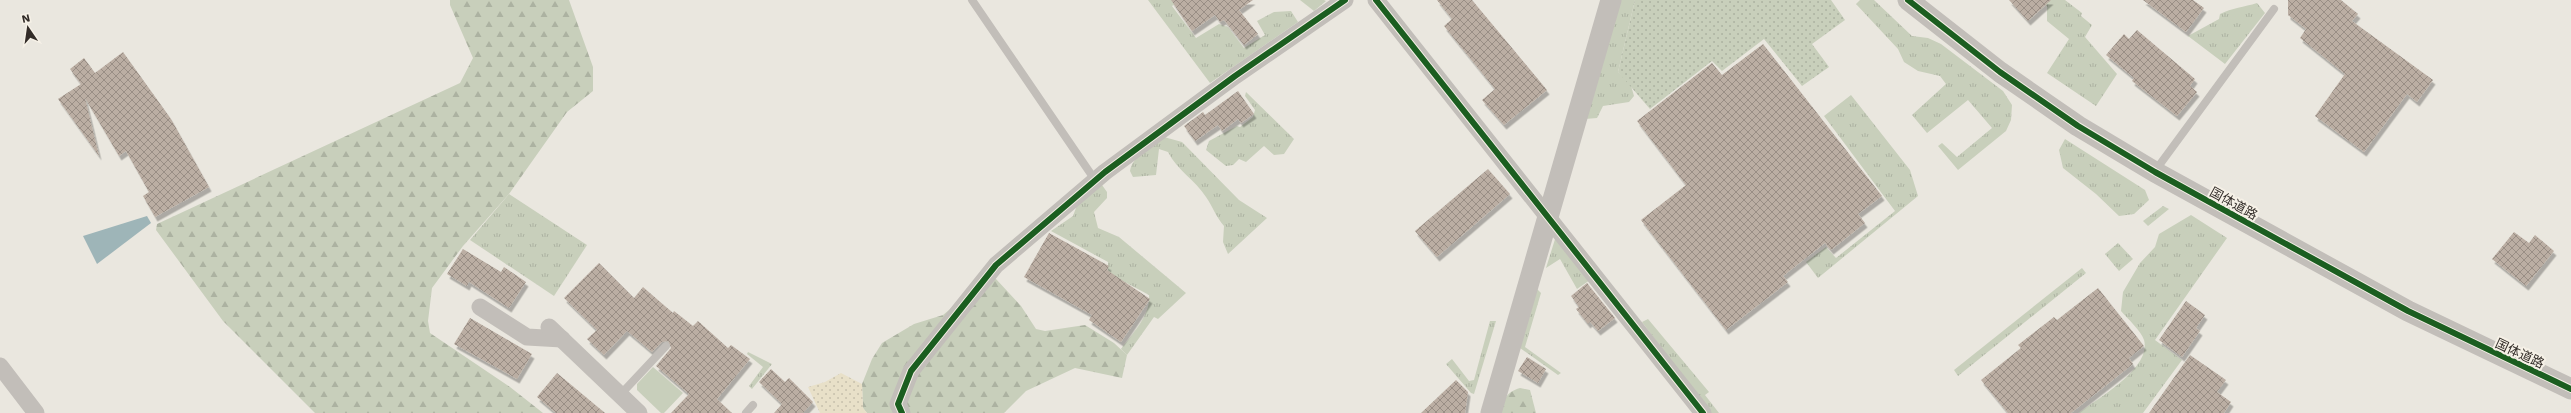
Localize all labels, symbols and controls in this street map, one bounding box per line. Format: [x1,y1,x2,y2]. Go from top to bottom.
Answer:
north arrow [8,8,48,48]
text: N [20,11,31,26]
street label: 国体道路 [2207,184,2260,223]
street label: 国体道路 [2493,336,2547,371]

